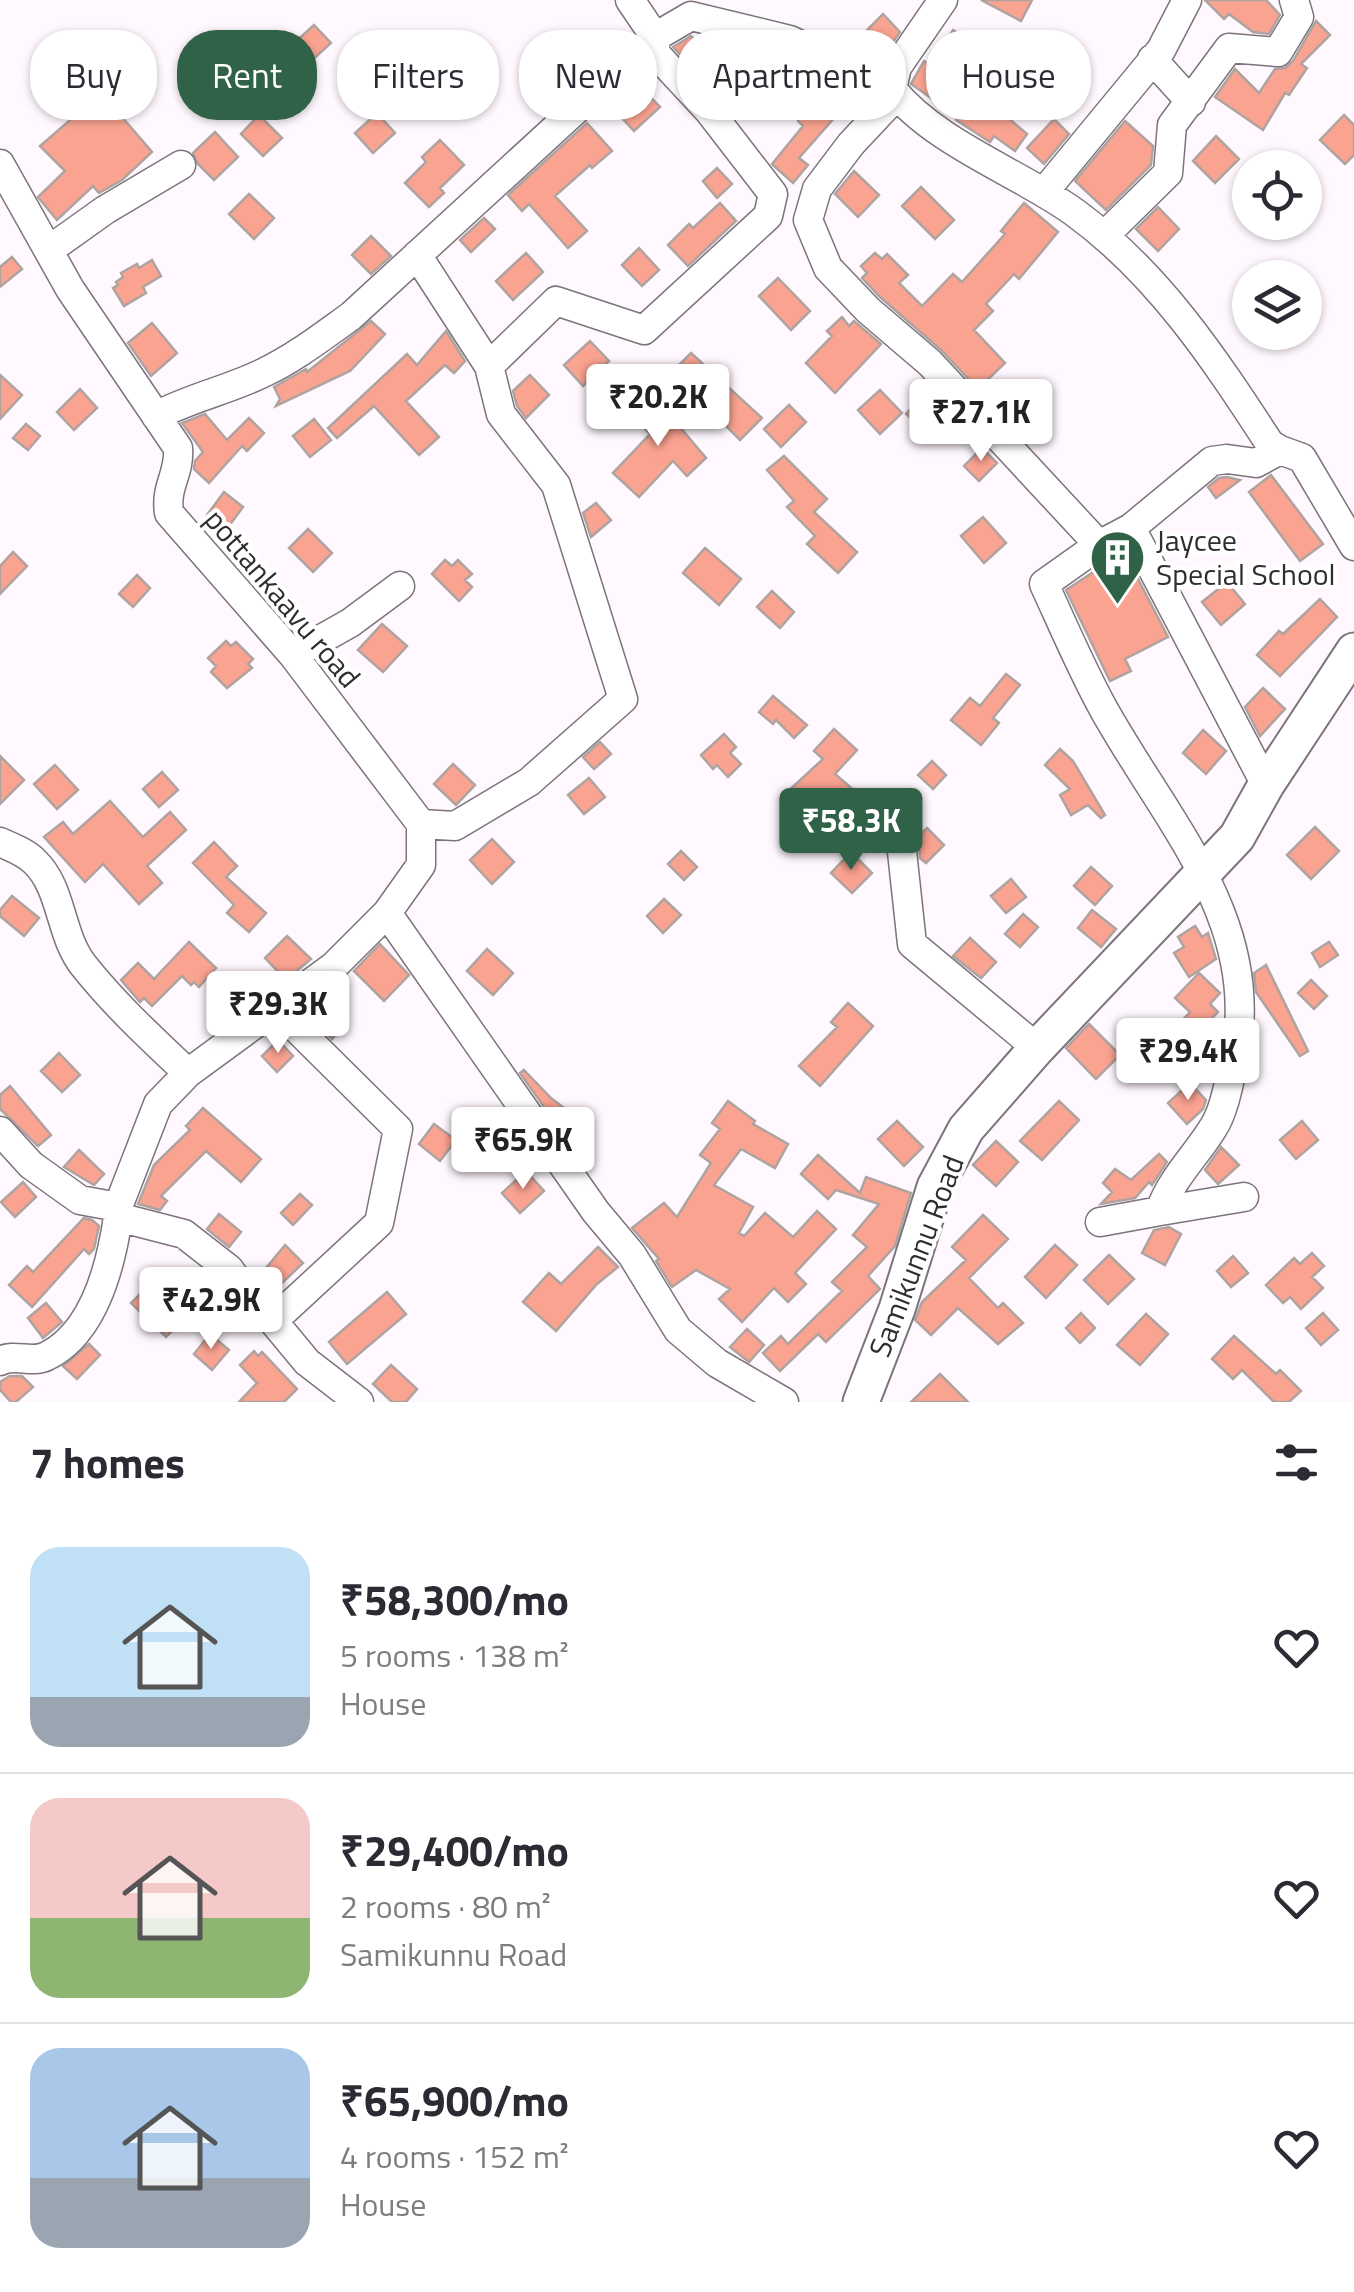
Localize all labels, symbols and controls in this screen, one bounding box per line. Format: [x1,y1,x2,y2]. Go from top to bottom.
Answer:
chip: Buy [30,30,157,120]
chip: Rent [177,30,317,120]
chip: Filters [337,30,499,120]
chip: New [519,30,657,120]
chip: Apartment [677,30,906,120]
chip: House [926,30,1091,120]
map controls [1232,150,1322,350]
button: locate [1232,150,1322,240]
button: layers [1232,260,1322,350]
pin: ₹20.2K [577,364,739,449]
text: ₹20.2K [608,372,708,420]
pin: ₹27.1K [900,379,1062,464]
text: ₹27.1K [931,387,1031,435]
street label: pottankaavu road [194,498,372,698]
place label: Jaycee Special School [1156,517,1336,597]
building icon: Jaycee Special School [1087,527,1147,606]
pin: ₹58.3K [770,788,932,873]
text: ₹58.3K [801,796,901,844]
pin: ₹29.3K [197,971,359,1056]
text: ₹29.3K [228,979,328,1027]
pin: ₹29.4K [1107,1018,1269,1103]
text: ₹29.4K [1138,1026,1238,1074]
pin: ₹65.9K [442,1107,604,1192]
text: ₹65.9K [473,1115,573,1163]
street label: Samikunnu Road [856,1148,976,1364]
pin: ₹42.9K [130,1267,292,1352]
text: ₹42.9K [161,1275,261,1323]
text: 7 homes [30,1430,185,1494]
icon: filters [1269,1435,1324,1490]
text: ₹58,300/mo [340,1567,569,1631]
icon: home [110,1587,230,1707]
icon: heart [1269,1620,1324,1675]
text: 5 rooms · 138 m² [340,1631,569,1679]
text: House [340,1679,426,1727]
text: ₹29,400/mo [340,1818,569,1882]
icon: home [110,1838,230,1958]
icon: heart [1269,1871,1324,1926]
text: 2 rooms · 80 m² [340,1882,551,1930]
text: Samikunnu Road [340,1930,567,1978]
text: ₹65,900/mo [340,2068,569,2132]
icon: home [110,2088,230,2208]
icon: heart [1269,2121,1324,2176]
text: 4 rooms · 152 m² [340,2132,569,2180]
text: House [340,2180,426,2228]

